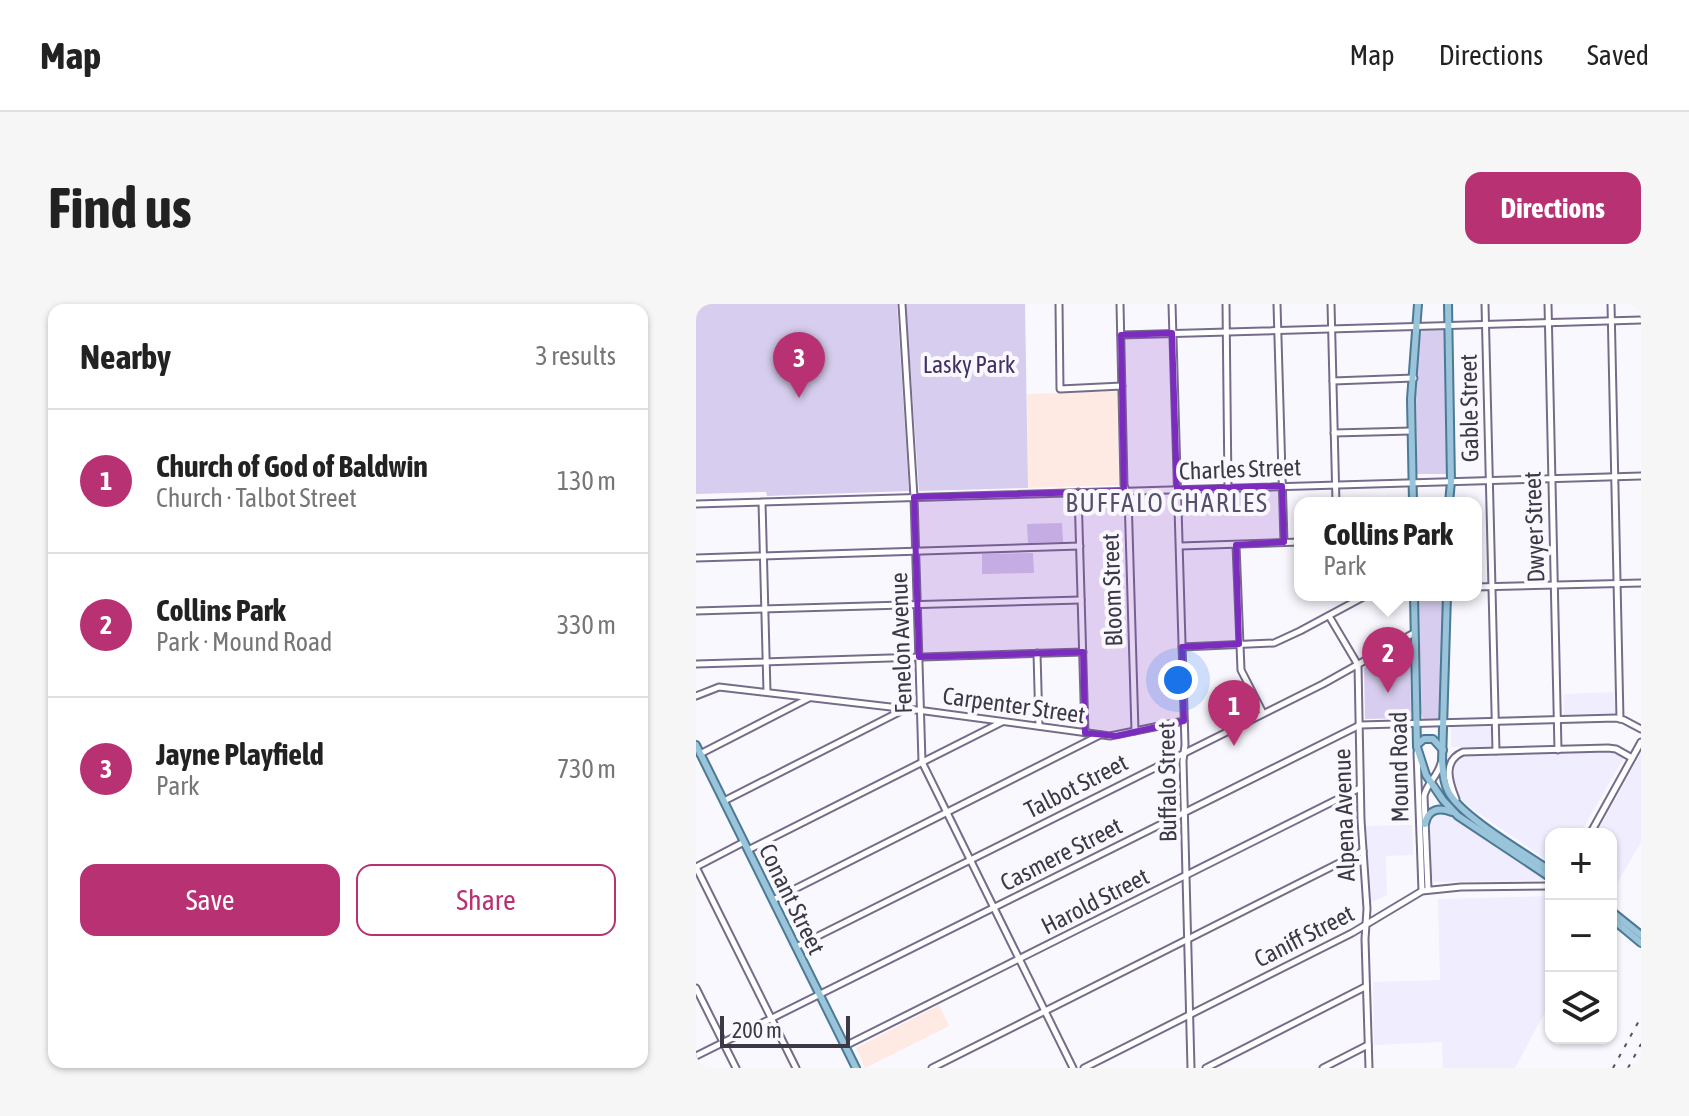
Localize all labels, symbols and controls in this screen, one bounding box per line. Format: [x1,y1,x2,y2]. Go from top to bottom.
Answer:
text: Map [40,34,101,77]
text: Map [1350,39,1395,71]
text: Directions [1439,39,1543,71]
text: Saved [1587,39,1649,71]
button: Directions [1465,172,1641,244]
text: Find us [48,176,192,240]
pin: 3 [773,332,825,398]
text: Nearby [80,337,171,376]
text: 3 results [535,341,616,371]
park label: Lasky Park [923,351,1016,378]
street label: Gable Street [1455,354,1483,462]
text: Church of God of Baldwin [156,449,428,483]
street label: Charles Street [1179,453,1302,485]
text: 1 [100,466,112,496]
text: 130 m [557,466,616,496]
street label: Dwyer Street [1519,471,1549,583]
text: Church · Talbot Street [156,483,357,513]
district label: BUFFALO CHARLES [1065,488,1269,518]
popup [1294,497,1482,601]
text: Collins Park [1323,517,1453,551]
street label: Bloom Street [1097,533,1127,647]
text: Park [1323,551,1367,581]
street label: Fenelon Avenue [885,572,917,714]
text: Collins Park [156,593,286,627]
text: 2 [100,610,112,640]
text: 330 m [557,610,616,640]
text: Park · Mound Road [156,627,332,657]
pin: 2 [1362,627,1414,693]
your location [1158,660,1198,700]
pin: 1 [1208,680,1260,746]
street label: Carpenter Street [941,682,1087,728]
street label: Mound Road [1385,711,1413,823]
street label: Buffalo Street [1152,721,1182,842]
text: Jayne Playfield [156,737,324,771]
street label: Alpena Avenue [1328,748,1360,882]
street label: Talbot Street [1020,749,1132,823]
text: 3 [100,754,112,784]
text: 730 m [557,754,616,784]
text: Park [156,771,199,801]
street label: Casmere Street [996,812,1126,896]
map controls [1545,828,1617,1044]
button: + [1545,828,1617,900]
street label: Conant Street [754,839,830,959]
street label: Harold Street [1037,862,1153,940]
button: Save [80,864,340,936]
button: Share [356,864,616,936]
street label: Caniff Street [1250,899,1358,973]
button: − [1545,900,1617,972]
button: layers [1545,972,1617,1044]
scale bar [720,1012,850,1048]
text: 200 m [732,1017,782,1043]

